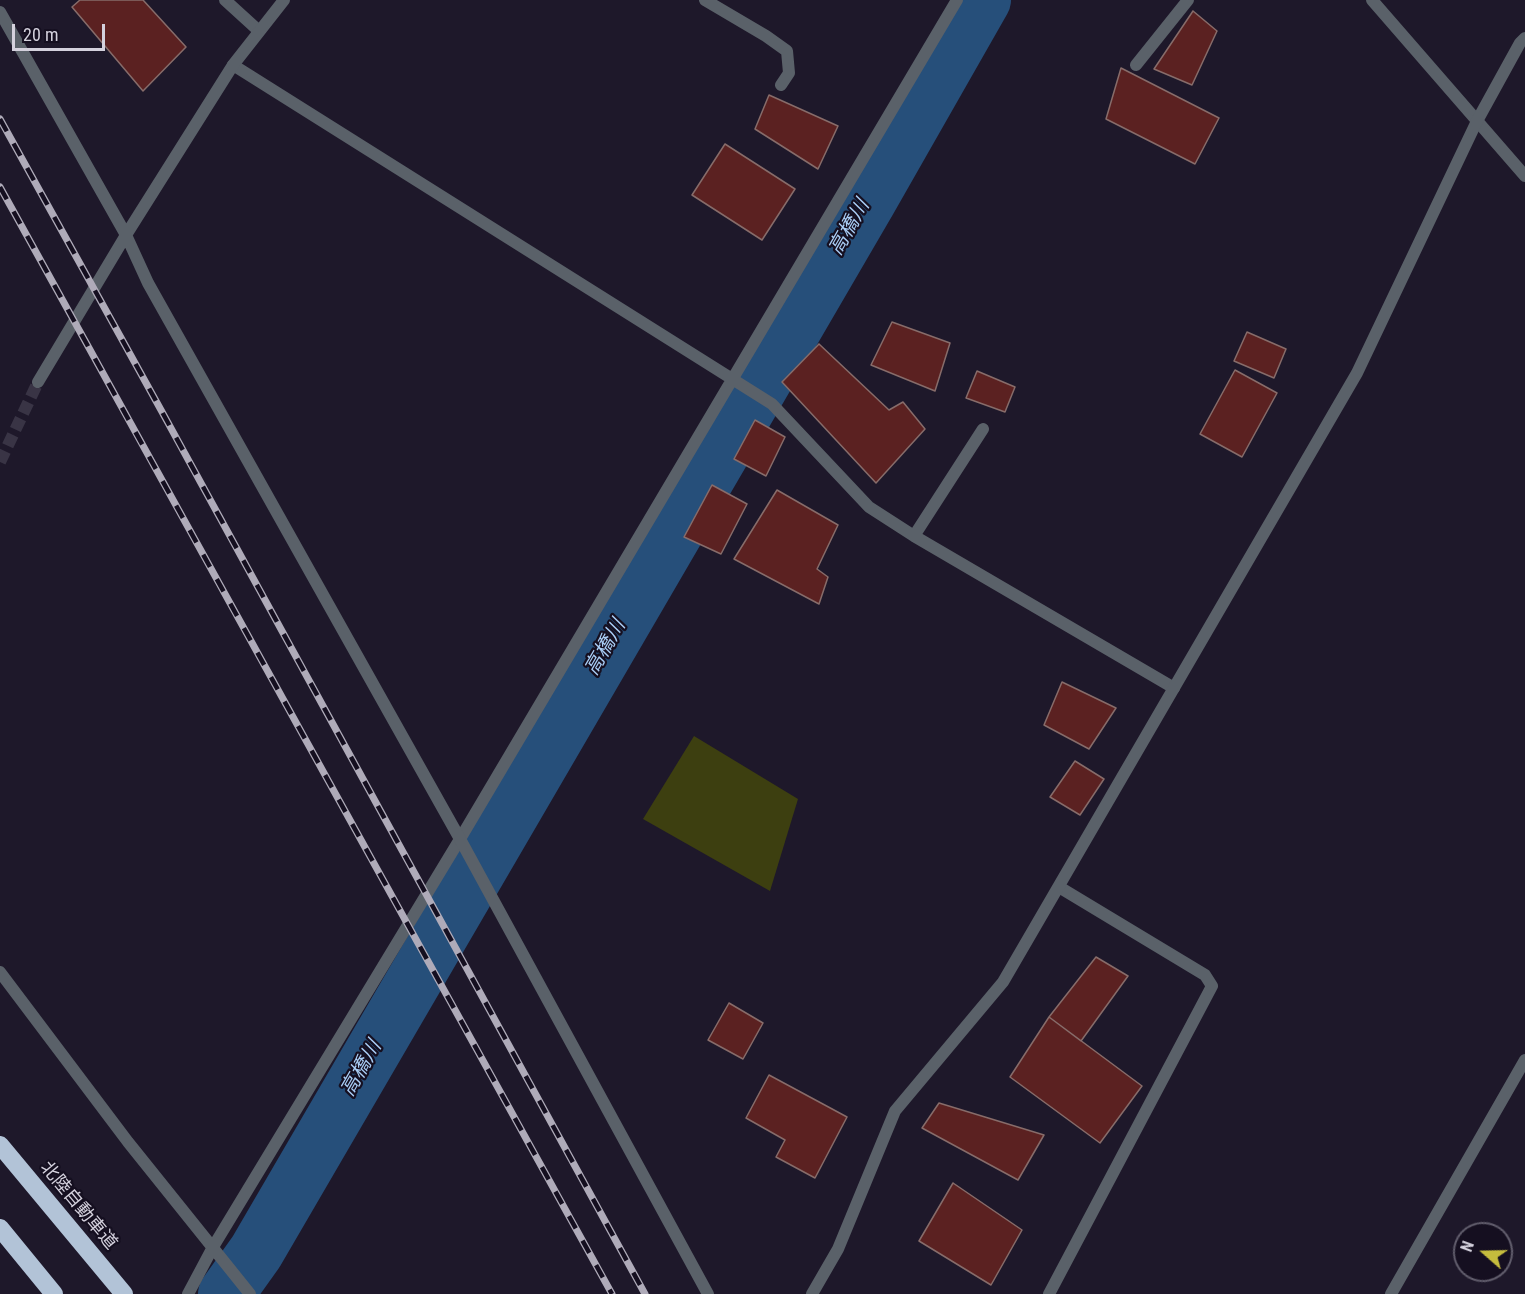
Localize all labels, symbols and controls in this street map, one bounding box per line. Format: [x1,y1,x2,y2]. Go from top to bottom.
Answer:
scale bar [15,12,108,50]
text: 20 m [23,24,58,45]
water label: 高橋川 [825,196,875,260]
water label: 高橋川 [581,616,631,680]
water label: 高橋川 [337,1037,387,1101]
street label: 北陸自動車道 [35,1158,121,1254]
north arrow [1453,1222,1513,1282]
text: N [1457,1239,1478,1254]

